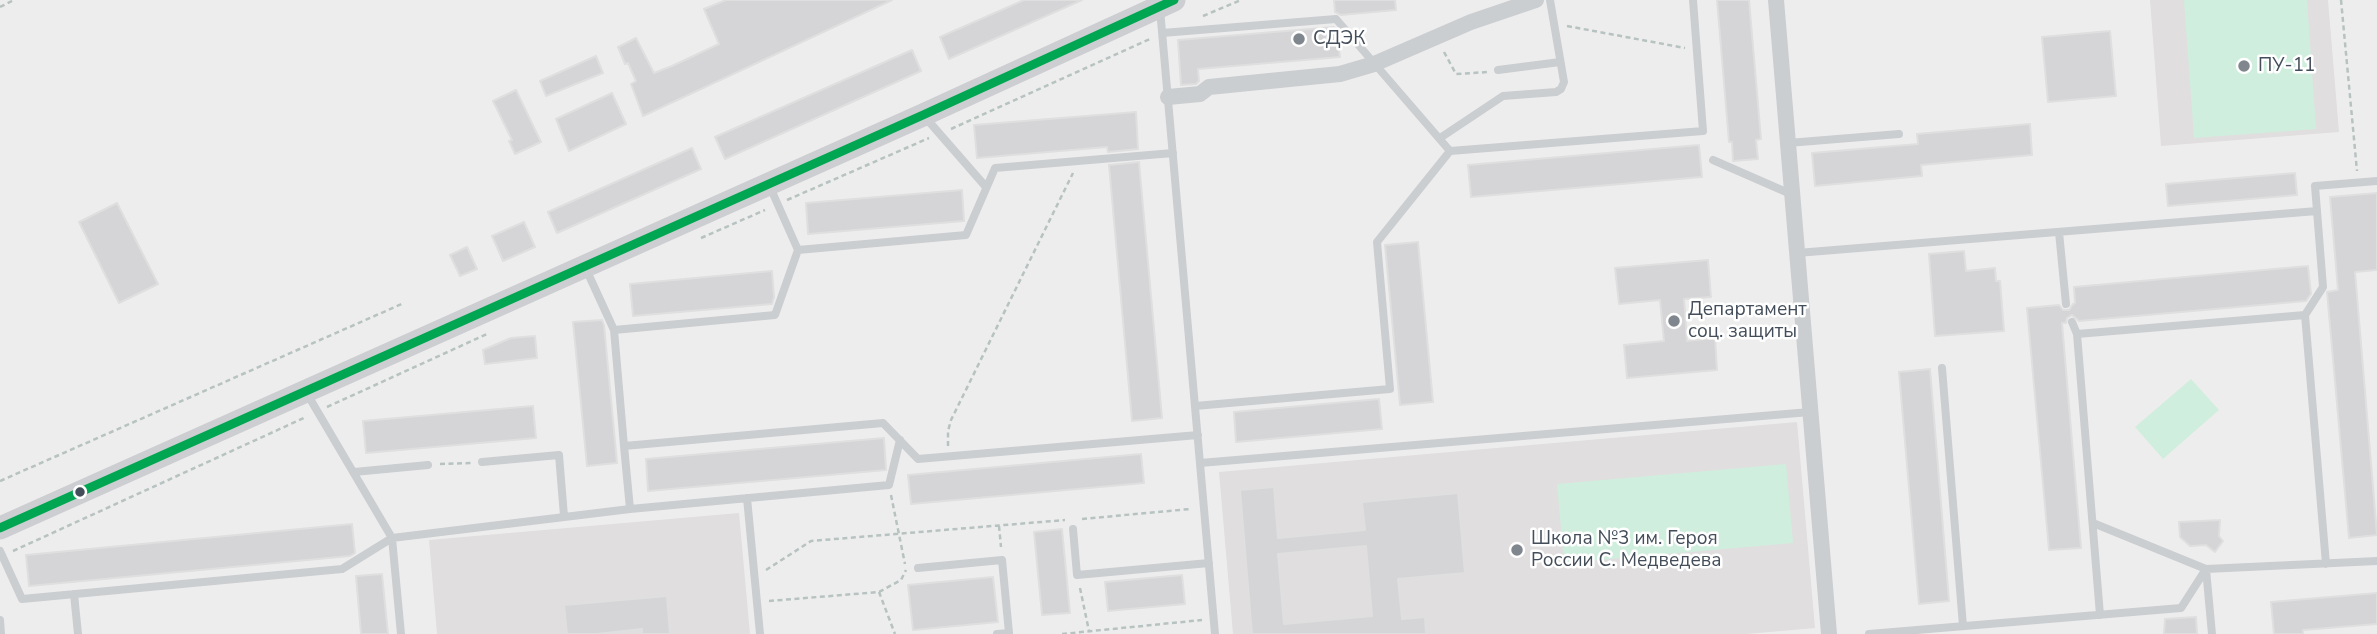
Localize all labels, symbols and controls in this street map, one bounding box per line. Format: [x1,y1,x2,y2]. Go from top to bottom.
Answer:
place label: СДЭК [1313,28,1366,50]
marker: СДЭК [1291,31,1307,47]
place label: ПУ-11 [2258,55,2315,77]
marker: ПУ-11 [2236,58,2252,74]
place label: Департамент соц. защиты [1688,299,1807,343]
marker: Департамент соц. защиты [1666,313,1682,329]
unlabelled marker [73,485,87,499]
place label: Школа №3 им. Героя России С. Медведева [1531,528,1721,572]
marker: Школа №3 им. Героя России С. Медведева [1509,542,1525,558]

